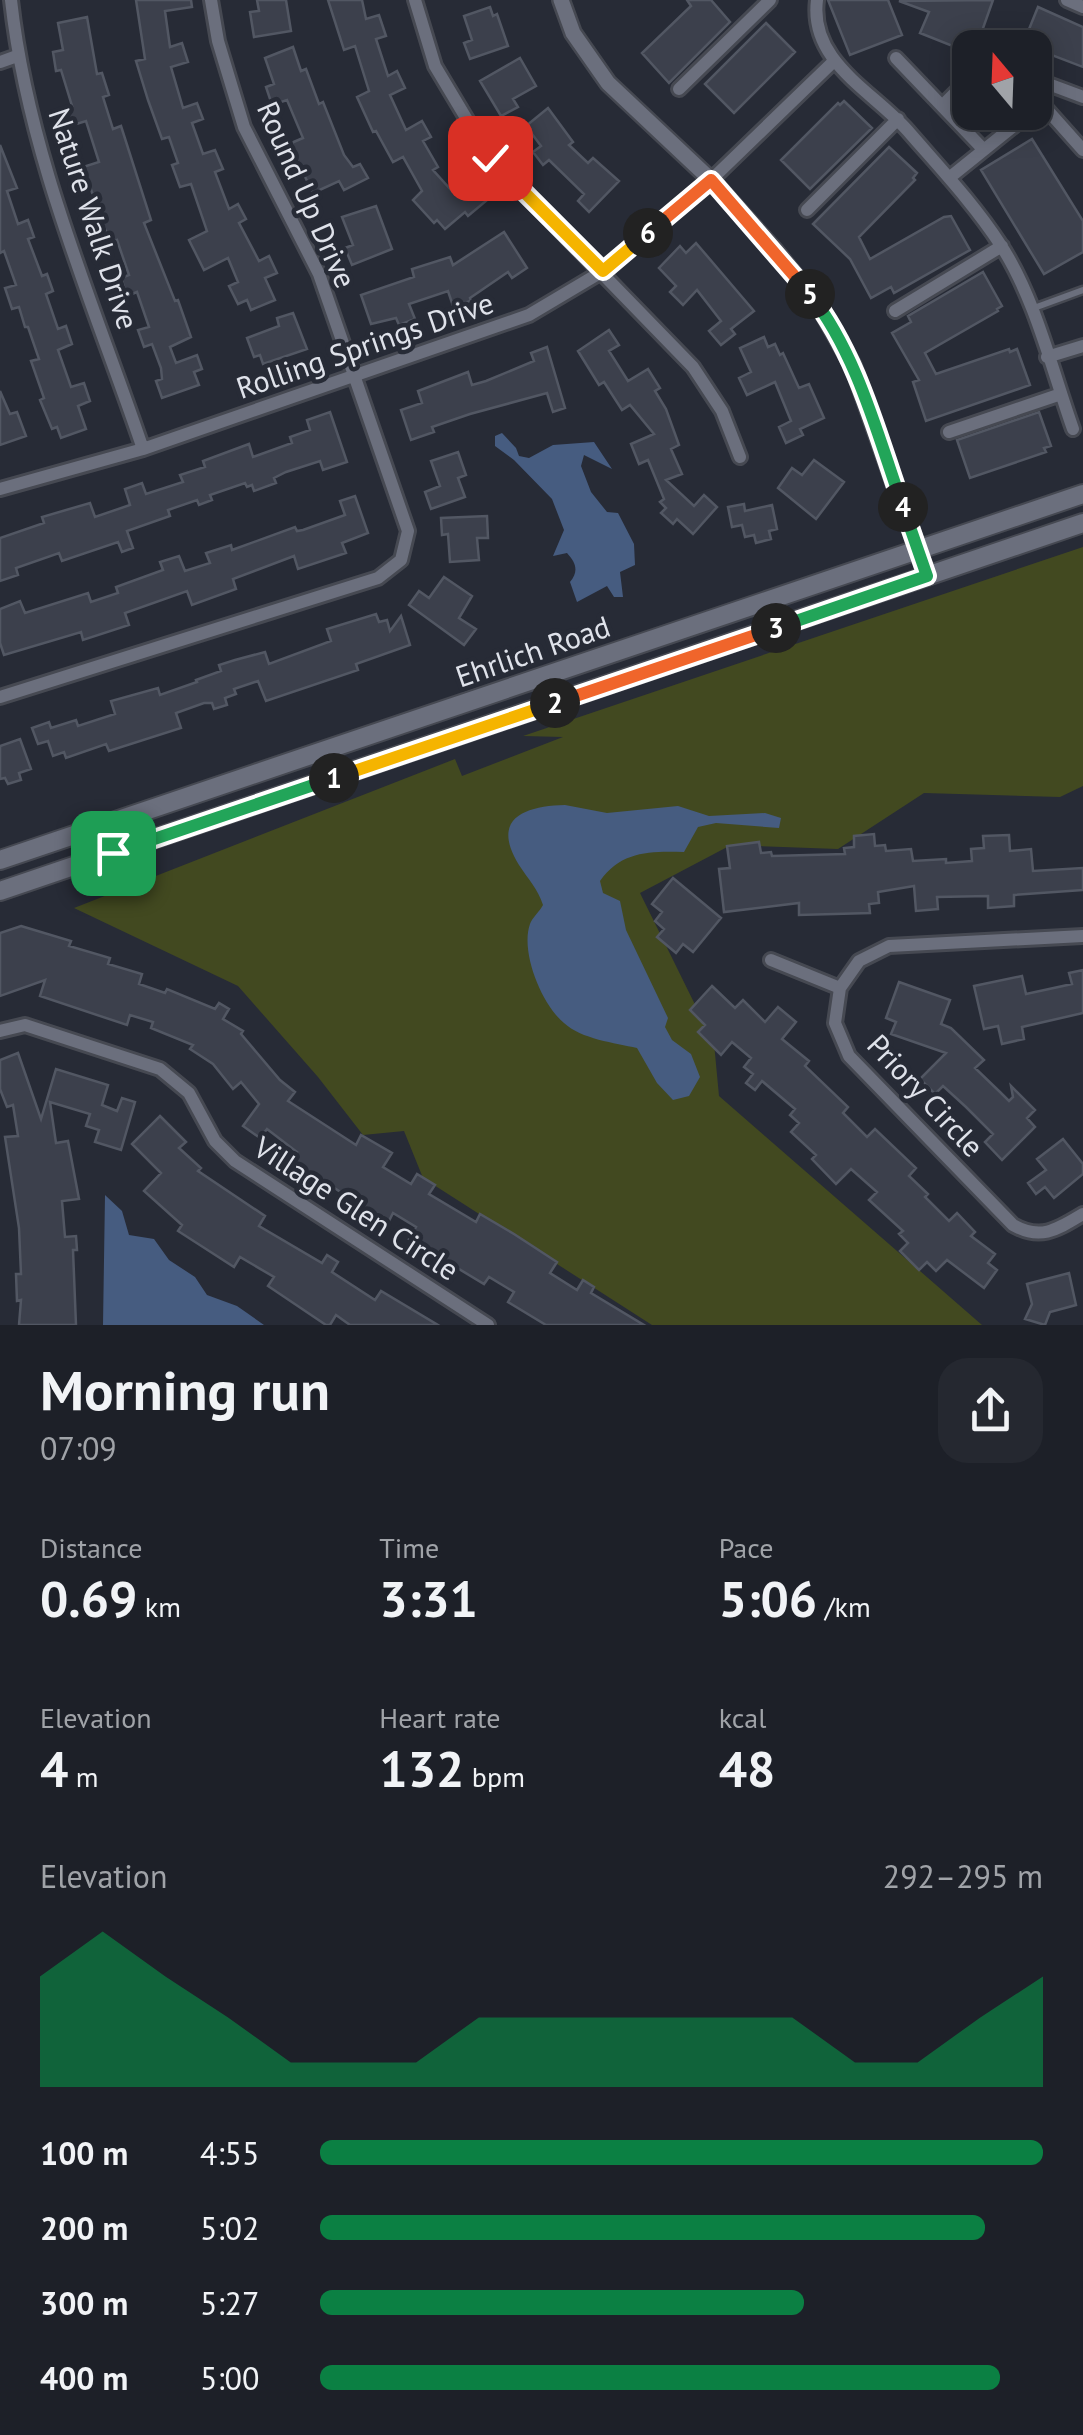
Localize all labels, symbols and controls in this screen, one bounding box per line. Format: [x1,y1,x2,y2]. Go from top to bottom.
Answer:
north arrow [952,30,1052,130]
map controls [952,30,1052,130]
street label: Round Up Drive [249,95,366,294]
street label: Nature Walk Drive [40,103,149,334]
pin [448,116,533,201]
icon: check [463,131,518,186]
pin: 6 [623,208,673,258]
text: 6 [640,214,656,251]
pin: 5 [785,269,835,319]
text: 5 [802,275,818,312]
street label: Rolling Springs Drive [231,282,498,407]
pin: 4 [878,482,928,532]
text: 4 [895,488,911,525]
pin: 3 [751,603,801,653]
street label: Ehrlich Road [450,606,615,695]
text: 3 [768,609,784,646]
pin: 2 [530,678,580,728]
text: 2 [547,684,563,721]
pin: 1 [309,753,359,803]
text: 1 [326,759,342,796]
pin [71,811,156,896]
icon: arrive [86,826,141,881]
street label: Priory Circle [859,1025,993,1165]
street label: Village Glen Circle [246,1126,467,1289]
text: Morning run [40,1354,330,1425]
button: share [938,1358,1043,1463]
text: 07:09 [40,1427,117,1469]
text: Distance [40,1529,143,1566]
text: Time [379,1529,439,1566]
text: Pace [719,1529,773,1566]
text: 0.69 [40,1566,137,1631]
text: 3:31 [379,1566,478,1631]
text: 5:06 [719,1566,817,1631]
text: km [137,1588,181,1625]
text: /km [817,1588,871,1625]
text: Elevation [40,1699,152,1736]
text: Heart rate [379,1699,500,1736]
text: kcal [719,1699,766,1736]
text: 4 [40,1736,68,1801]
text: 132 [379,1736,464,1801]
text: 48 [719,1736,775,1801]
text: m [68,1758,99,1795]
text: bpm [464,1758,525,1795]
text: Elevation [40,1855,167,1897]
text: 292–295 m [883,1855,1043,1897]
text: 100 m [40,2132,128,2174]
text: 4:55 [200,2132,259,2174]
text: 200 m [40,2207,128,2249]
text: 5:02 [200,2207,259,2249]
text: 300 m [40,2282,128,2324]
text: 5:27 [200,2282,259,2324]
text: 400 m [40,2357,128,2399]
text: 5:00 [200,2357,259,2399]

